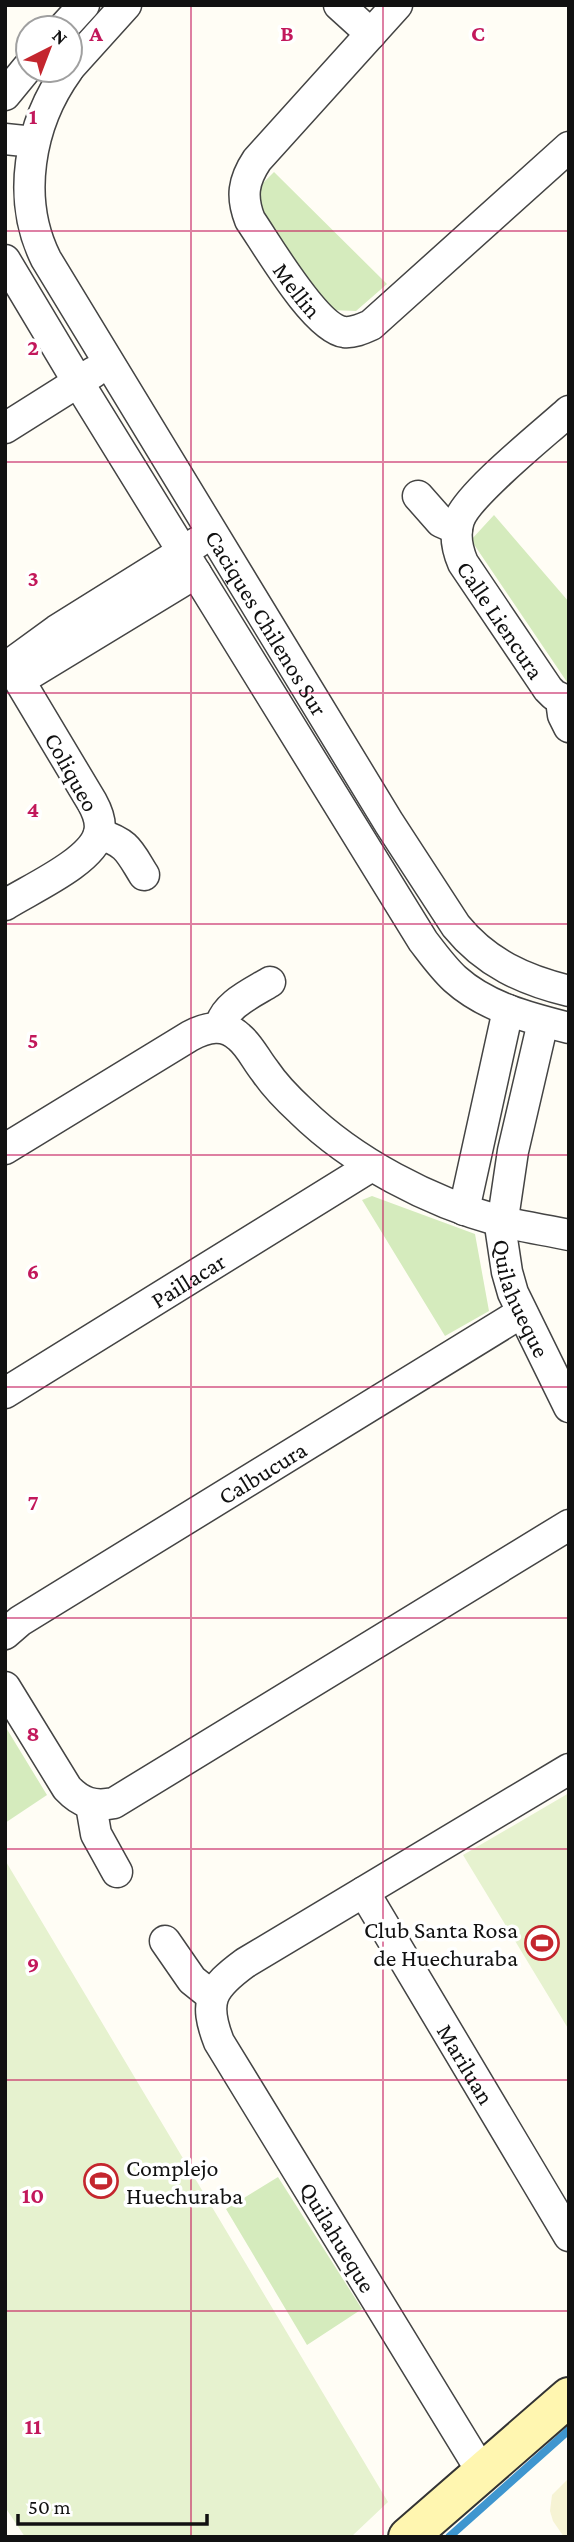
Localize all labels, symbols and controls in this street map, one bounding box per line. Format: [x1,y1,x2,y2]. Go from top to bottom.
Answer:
north arrow [14,14,84,84]
text: A [88,20,103,46]
text: B [280,20,294,46]
text: C [471,20,485,46]
text: N [48,25,72,49]
text: 1 [29,103,38,129]
street label: Mellin [268,257,327,323]
text: 2 [27,334,39,360]
street label: Caciques Chilenos Sur [200,525,334,721]
street label: Calle Liencura [452,555,550,684]
text: 3 [27,565,39,591]
street label: Coliqueo [39,728,105,816]
text: 4 [27,796,39,822]
text: 5 [27,1027,39,1053]
street label: Quilahueque [489,1237,556,1361]
street label: Paillacar [146,1246,230,1313]
text: 6 [27,1258,39,1284]
street label: Calbucura [213,1435,311,1509]
text: 7 [27,1489,39,1515]
text: 8 [26,1720,40,1746]
place label: Club Santa Rosa de Huechuraba [364,1916,518,1971]
sports icon: Club Santa Rosa de Huechuraba [523,1924,561,1962]
text: 9 [27,1951,39,1977]
street label: Mariluan [432,2019,501,2109]
place label: Complejo Huechuraba [126,2154,243,2209]
sports icon: Complejo Huechuraba [82,2162,120,2200]
street label: Quilahueque [294,2177,382,2297]
text: 10 [22,2182,44,2208]
text: 11 [24,2413,42,2439]
scale bar [18,2482,206,2526]
text: 50 m [28,2495,71,2519]

